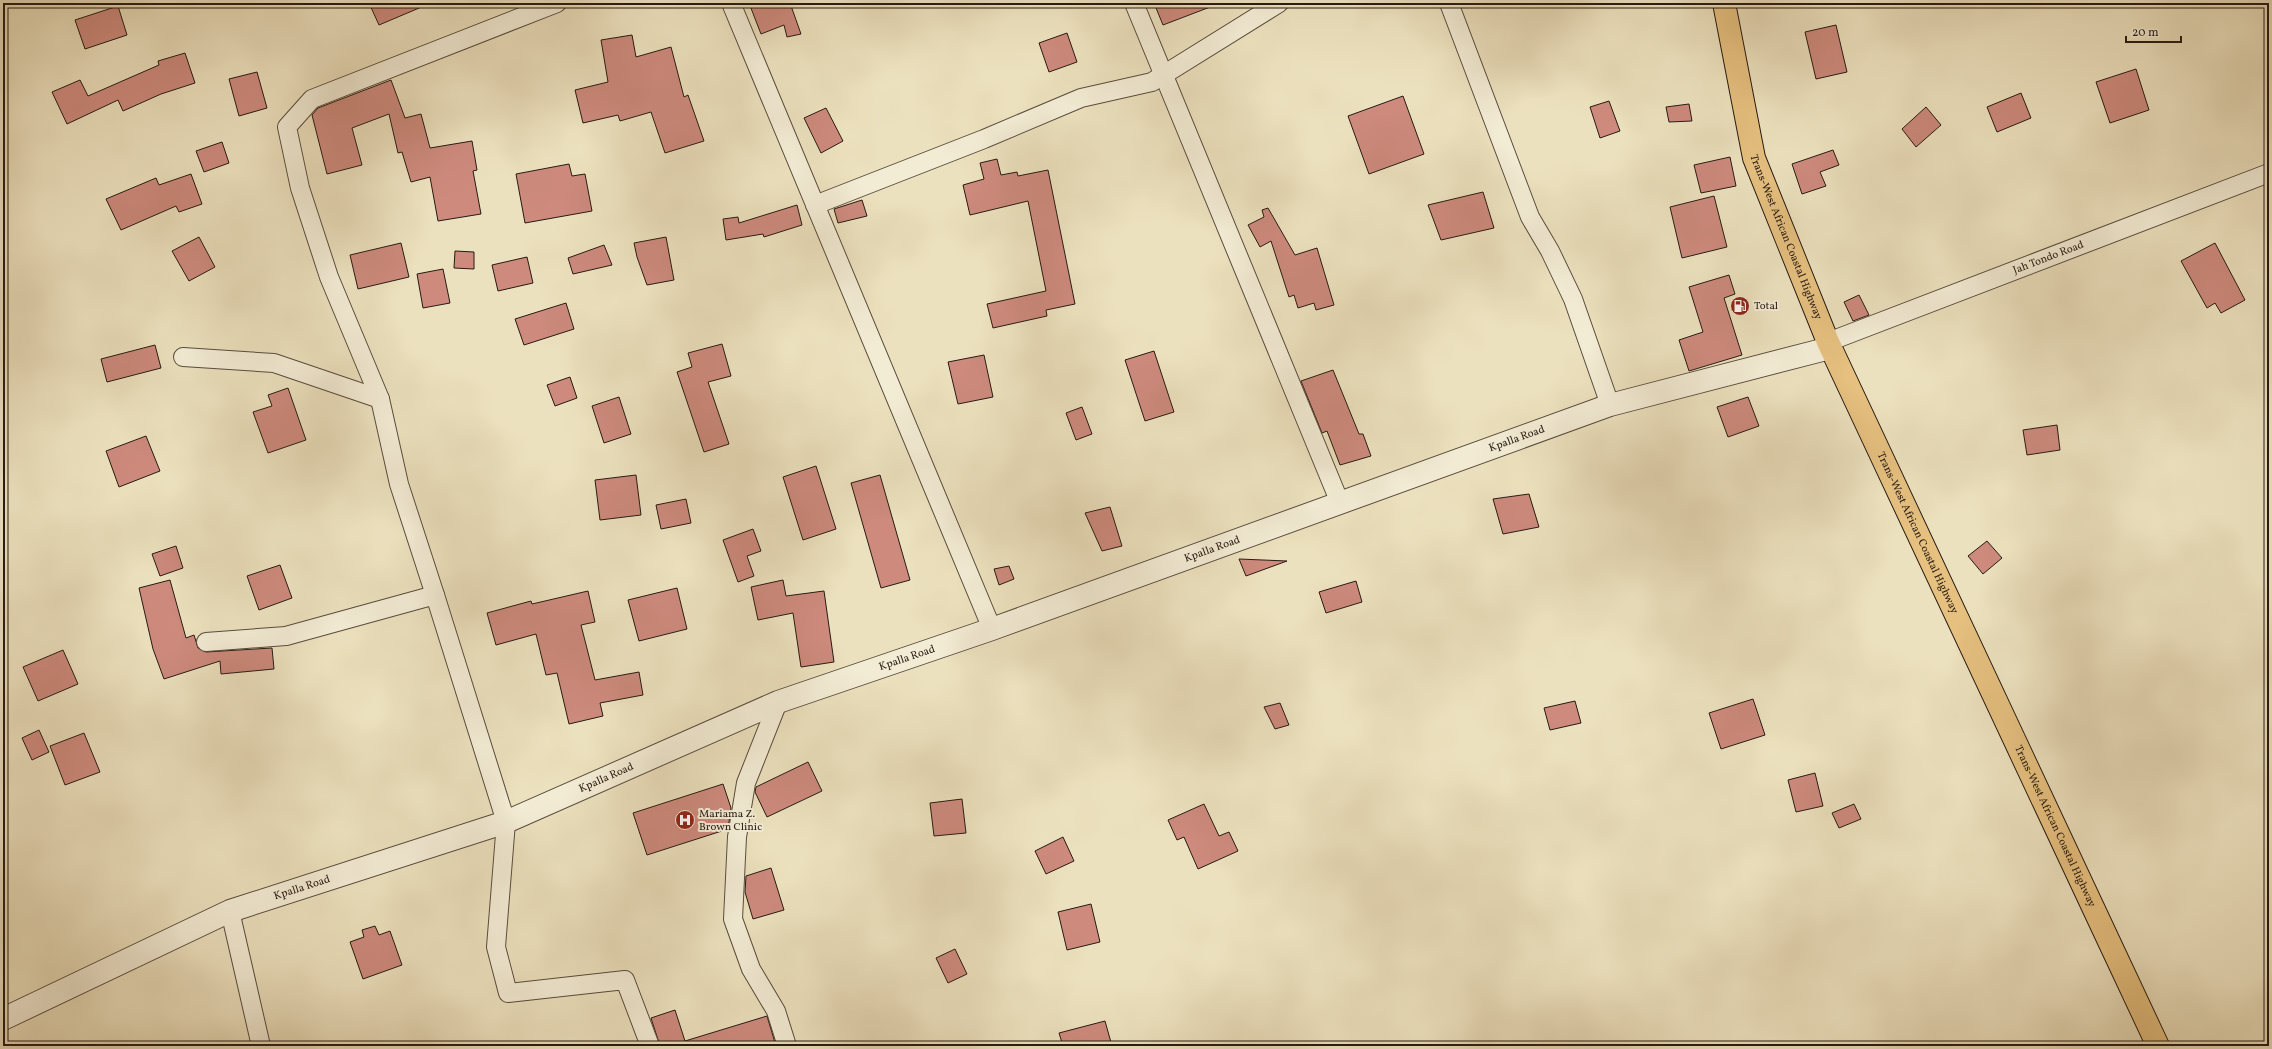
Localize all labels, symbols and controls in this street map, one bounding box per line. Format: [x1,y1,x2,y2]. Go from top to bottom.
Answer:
scale bar [2126,18,2181,44]
text: 20 m [2132,25,2159,41]
street label: Trans-West African Coastal Highway [1746,153,1826,322]
street label: Jah Tondo Road [2011,237,2086,278]
fuel station icon: Total [1729,295,1751,317]
place label: Total [1754,299,1778,314]
street label: Kpalla Road [1487,422,1547,456]
street label: Trans-West African Coastal Highway [1873,449,1962,616]
street label: Kpalla Road [1182,532,1242,566]
street label: Kpalla Road [877,641,937,675]
street label: Trans-West African Coastal Highway [2011,743,2099,910]
street label: Kpalla Road [577,759,636,796]
place label: Mariama Z. Brown Clinic [699,807,762,835]
hospital icon: Mariama Z. Brown Clinic [674,809,696,831]
street label: Kpalla Road [272,872,332,904]

